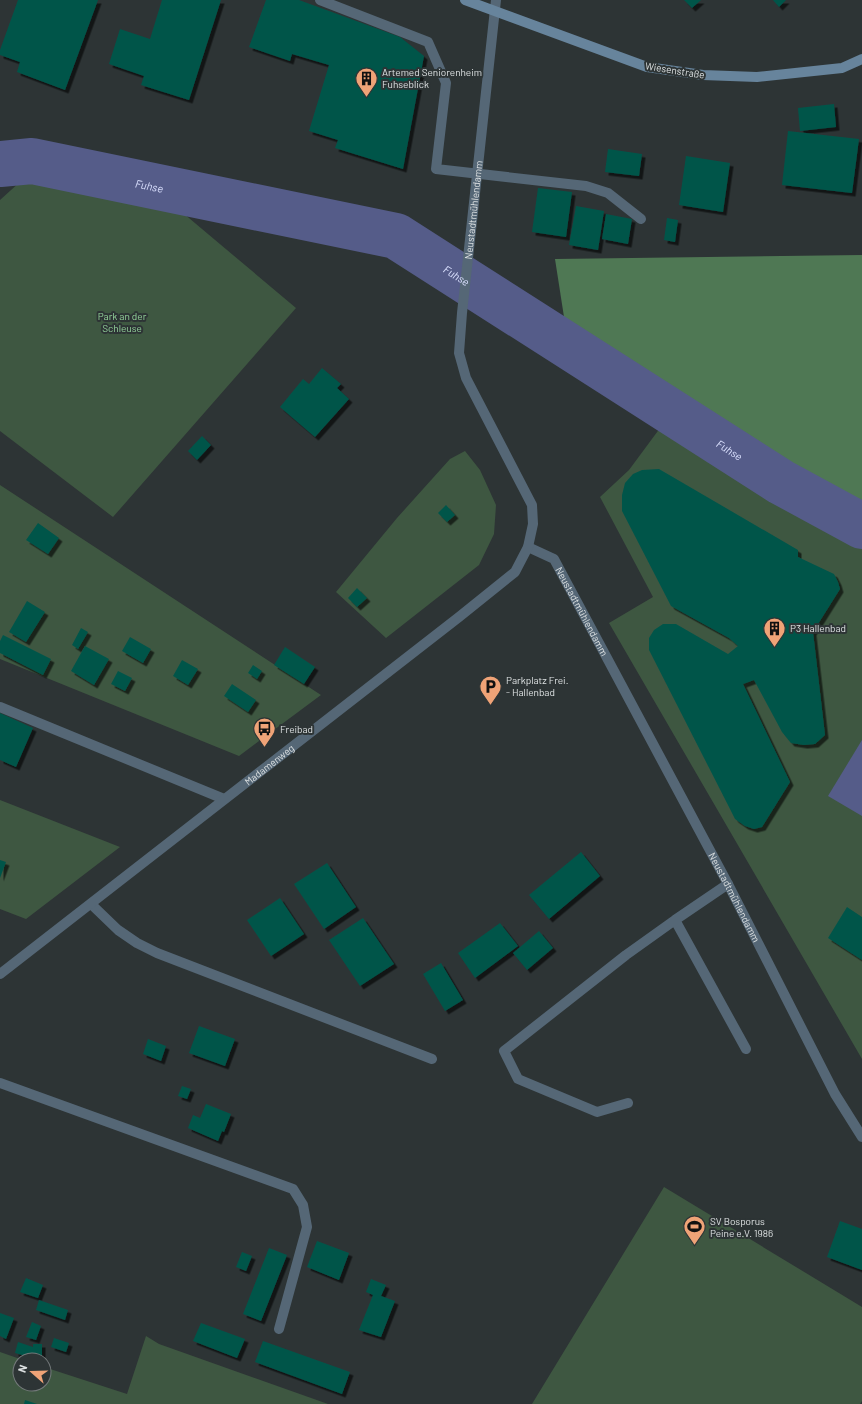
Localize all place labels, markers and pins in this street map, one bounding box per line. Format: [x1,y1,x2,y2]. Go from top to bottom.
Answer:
building icon: Artemed Seniorenheim Fuhseblick [354,65,380,98]
place label: Artemed Seniorenheim Fuhseblick [382,66,482,90]
building icon: P3 Hallenbad [762,615,788,648]
place label: P3 Hallenbad [790,622,846,634]
parking icon: Parkplatz Frei. - Hallenbad [478,673,504,706]
place label: Parkplatz Frei. - Hallenbad [506,674,568,698]
bus stop icon: Freibad [251,716,277,749]
place label: Freibad [280,723,313,735]
sports icon: SV Bosporus Peine e.V. 1986 [682,1214,708,1247]
place label: SV Bosporus Peine e.V. 1986 [710,1215,773,1239]

